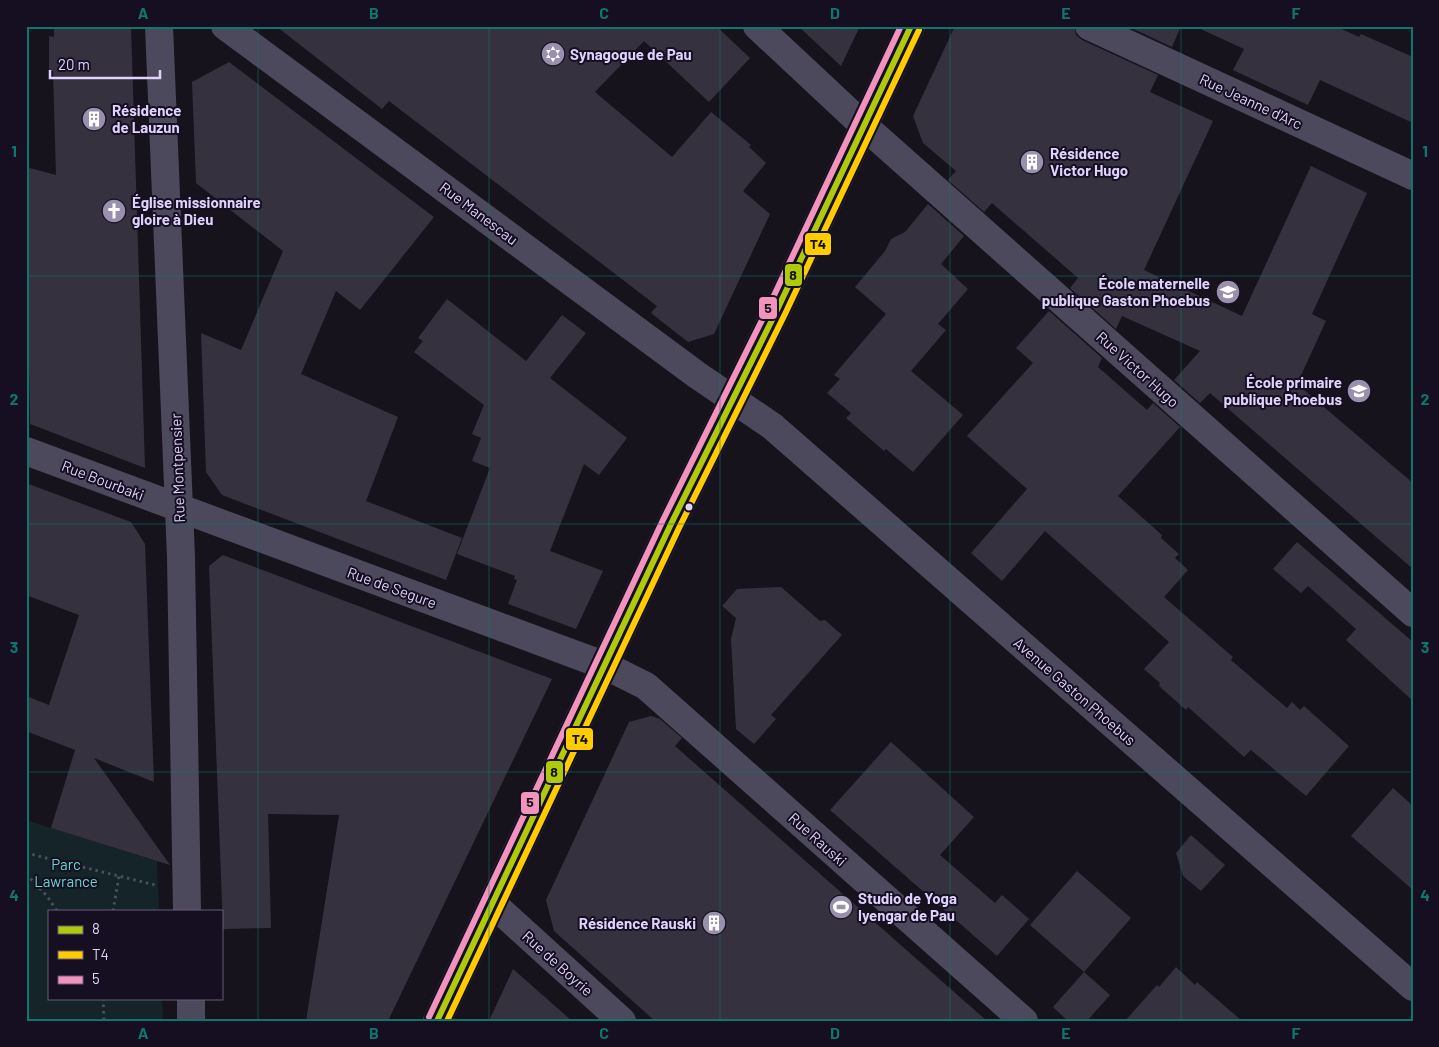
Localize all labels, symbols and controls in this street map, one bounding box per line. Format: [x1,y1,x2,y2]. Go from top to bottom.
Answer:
text: A [138,3,149,22]
text: B [369,3,379,22]
text: C [599,3,609,22]
text: D [830,3,840,22]
text: E [1061,3,1071,22]
text: F [1292,3,1301,22]
synagogue icon: Synagogue de Pau [540,41,566,67]
place label: Synagogue de Pau [570,45,692,63]
scale bar [50,48,160,80]
text: 20 m [58,55,90,73]
street label: Rue Jeanne d'Arc [1197,69,1305,133]
place label: Résidence de Lauzun [112,101,182,136]
building icon: Résidence de Lauzun [81,106,107,132]
text: 1 [11,141,17,160]
text: 1 [1422,141,1428,160]
place label: Résidence Victor Hugo [1050,144,1128,179]
building icon: Résidence Victor Hugo [1019,149,1045,175]
street label: Rue Manescau [436,178,522,248]
place label: Église missionnaire gloire à Dieu [132,193,261,228]
church icon: Église missionnaire gloire à Dieu [101,198,127,224]
line badge: T4 [804,232,832,256]
text: T4 [810,235,826,252]
line badge: 8 [784,263,803,287]
text: 8 [789,266,797,283]
place label: École maternelle publique Gaston Phoebus [1042,274,1210,309]
school or university icon: École maternelle publique Gaston Phoebus [1215,279,1241,305]
line badge: 5 [758,296,778,320]
text: 5 [764,299,772,316]
street label: Rue Victor Hugo [1093,327,1183,411]
place label: École primaire publique Phoebus [1224,373,1342,408]
school or university icon: École primaire publique Phoebus [1346,378,1372,404]
text: 2 [10,389,19,408]
text: 2 [1421,389,1430,408]
street label: Rue Montpensier [166,412,188,523]
street label: Rue Bourbaki [59,456,147,504]
unlabelled marker [684,502,694,512]
street label: Rue de Segure [345,563,439,611]
street label: Avenue Gaston Phoebus [1010,633,1140,749]
text: 3 [10,637,18,656]
text: 3 [1421,637,1429,656]
line badge: T4 [565,727,594,751]
text: T4 [572,730,588,747]
line badge: 8 [545,760,564,784]
text: 8 [550,763,558,780]
line badge: 5 [520,791,540,815]
text: 5 [526,793,534,810]
street label: Rue Rauski [785,808,851,870]
park label: Parc Lawrance [34,855,98,890]
text: 4 [9,885,19,904]
text: 4 [1420,885,1430,904]
place label: Studio de Yoga Iyengar de Pau [858,889,957,924]
sports icon: Studio de Yoga Iyengar de Pau [828,894,854,920]
legend [48,910,222,1000]
building icon: Résidence Rauski [701,910,727,936]
place label: Résidence Rauski [579,914,696,932]
text: 8 [92,919,100,937]
street label: Rue de Boyrie [519,927,597,999]
text: T4 [92,945,109,963]
text: 5 [92,969,100,987]
text: A [138,1023,149,1042]
text: B [369,1023,379,1042]
text: C [599,1023,609,1042]
text: D [830,1023,840,1042]
text: E [1061,1023,1071,1042]
text: F [1292,1023,1301,1042]

